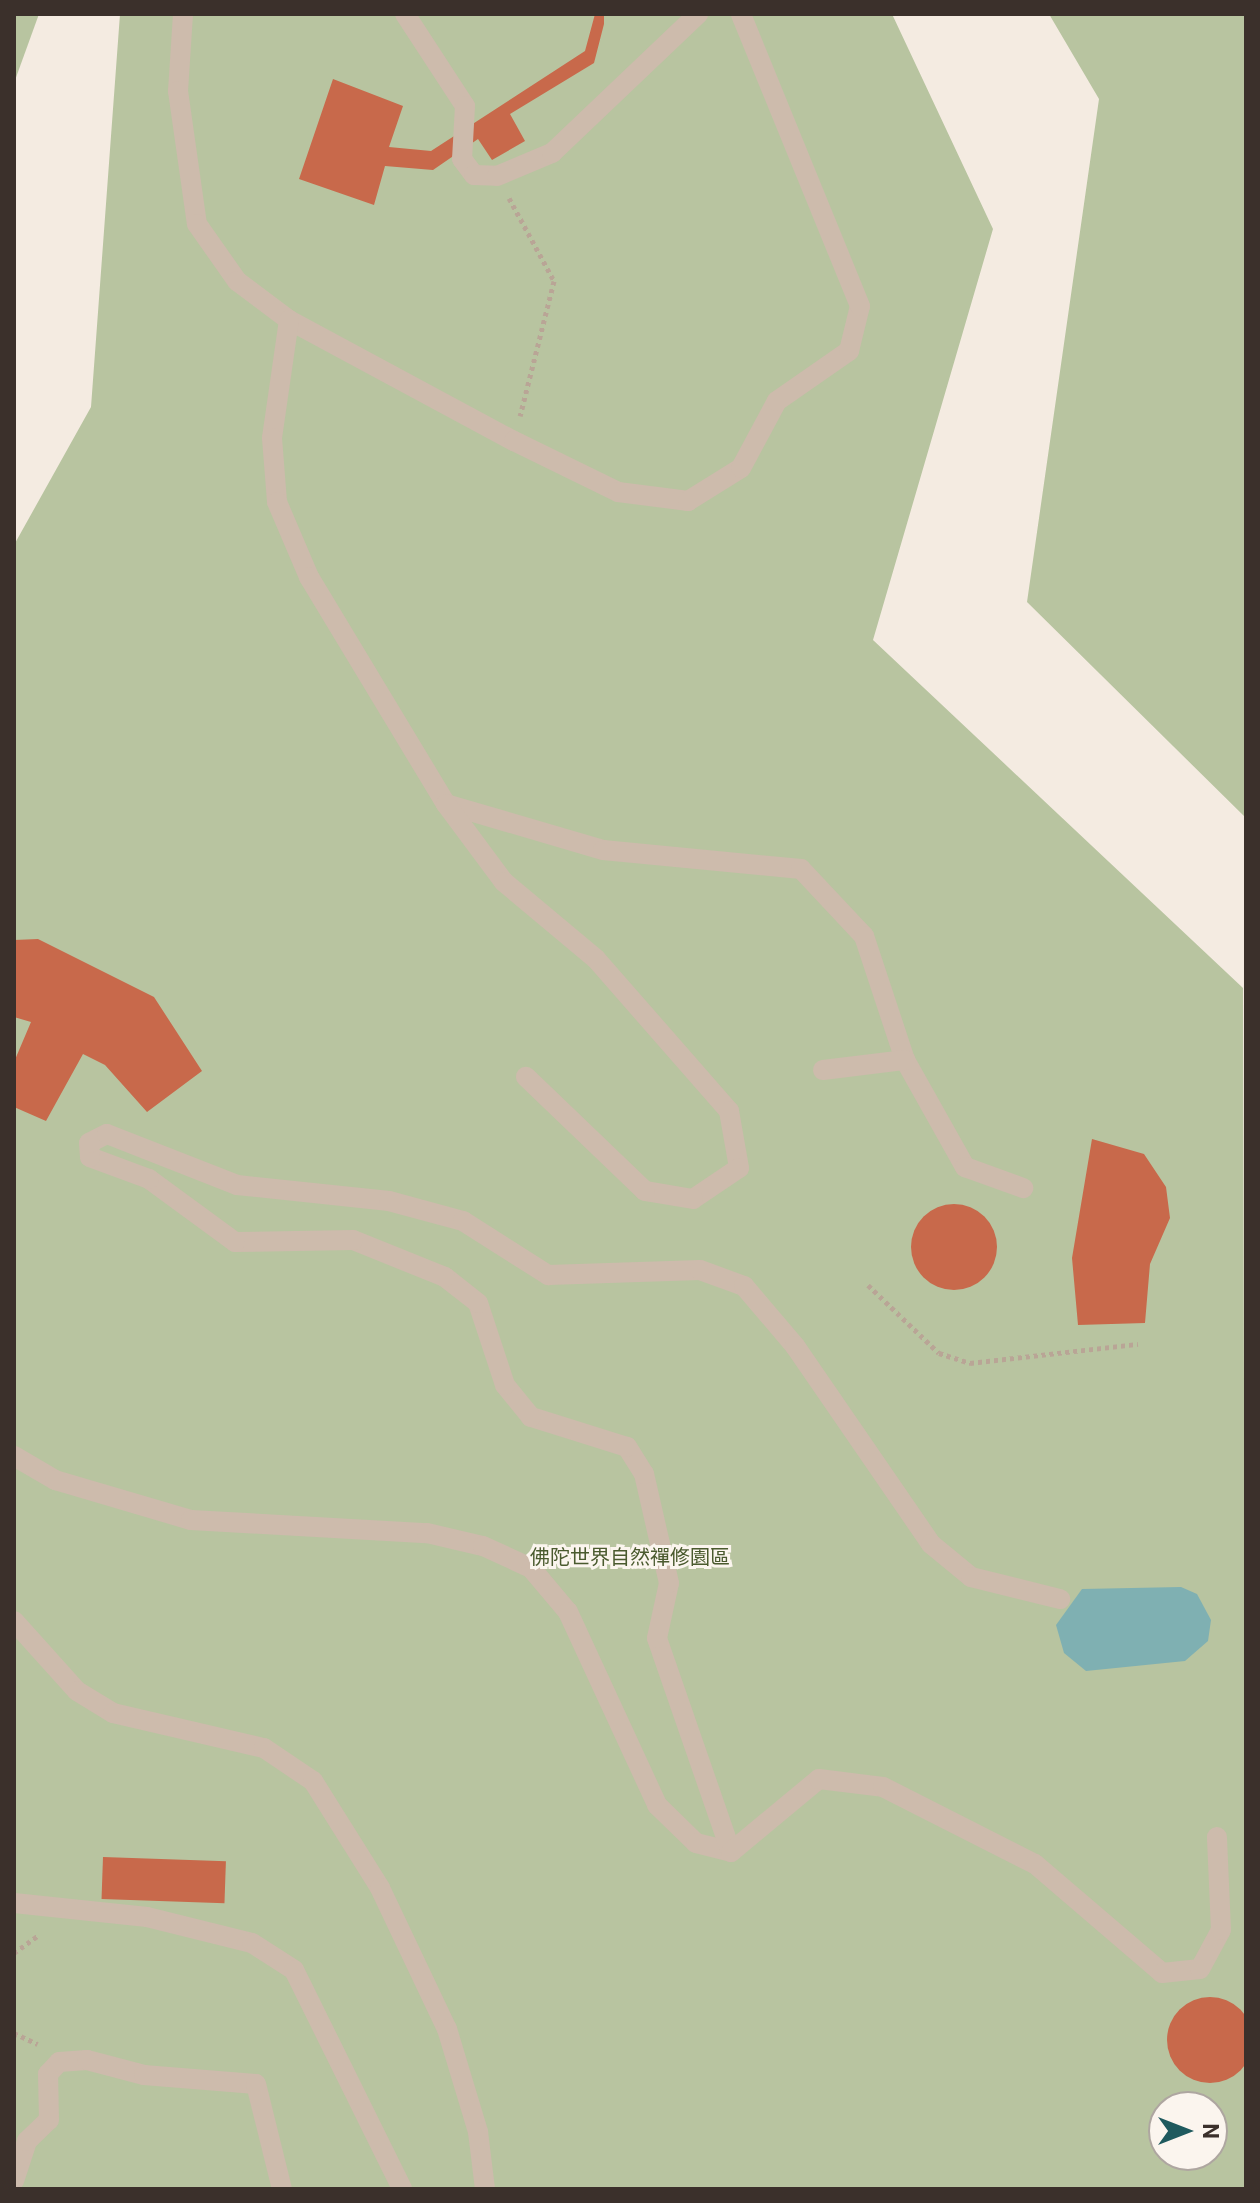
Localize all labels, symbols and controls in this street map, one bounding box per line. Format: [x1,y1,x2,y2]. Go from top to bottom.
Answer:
park label: 佛陀世界自然禪修園區 [530,1545,730,1569]
north arrow [1148,2091,1228,2171]
text: N [1198,2123,1223,2139]

